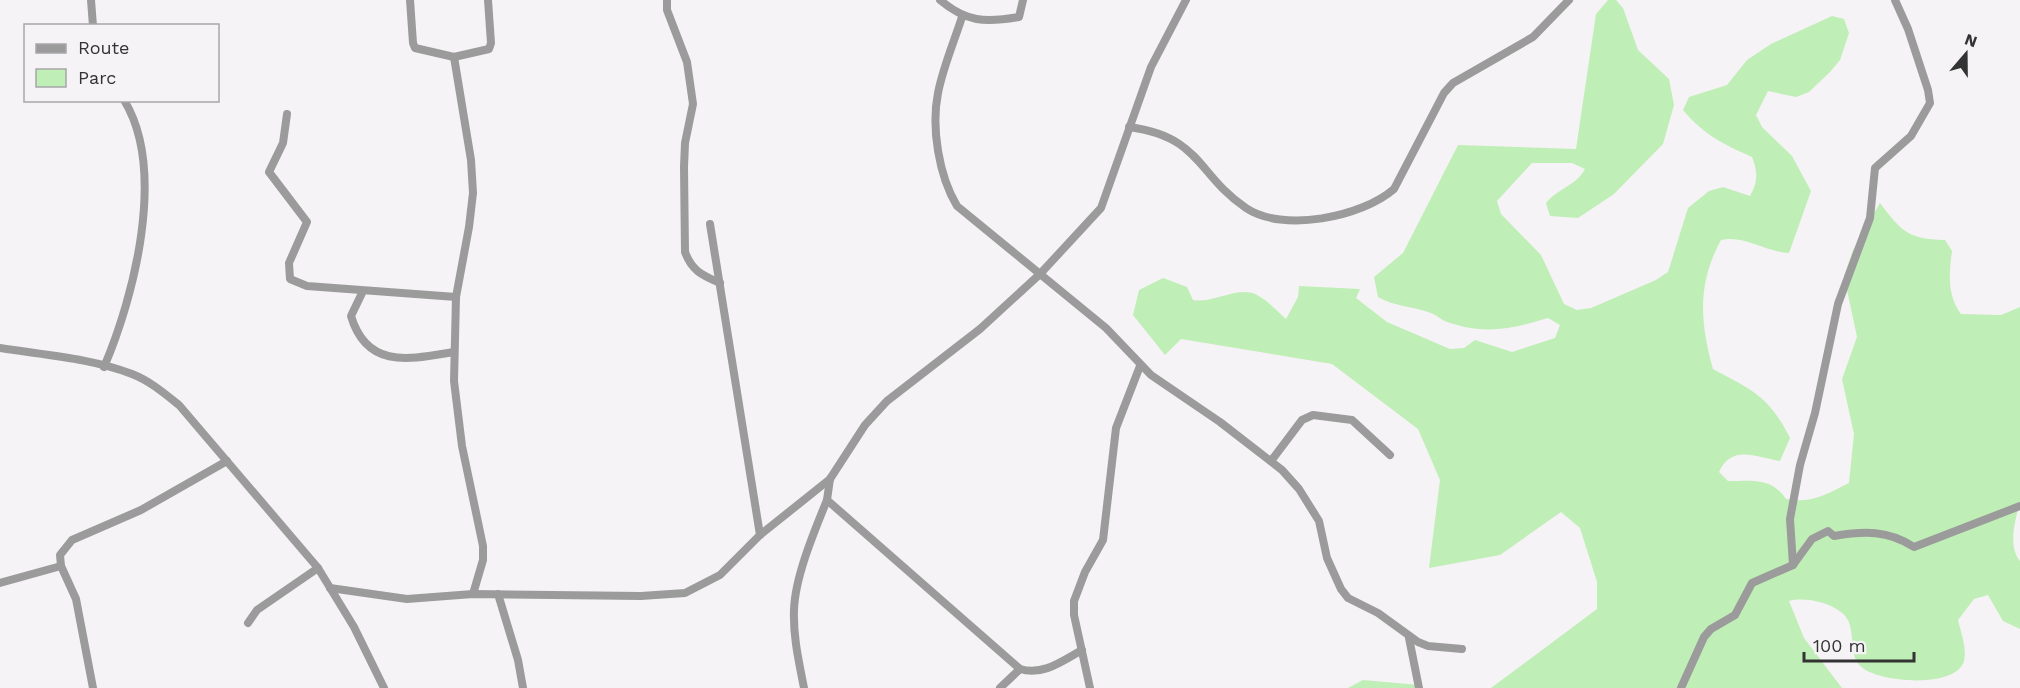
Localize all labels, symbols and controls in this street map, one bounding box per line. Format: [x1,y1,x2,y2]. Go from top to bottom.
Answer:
legend [24,24,219,102]
north arrow [1936,24,1996,84]
text: N [1962,29,1980,51]
text: Route [78,37,130,58]
text: Parc [78,67,116,88]
scale bar [1804,625,1914,663]
text: 100 m [1813,635,1866,656]

